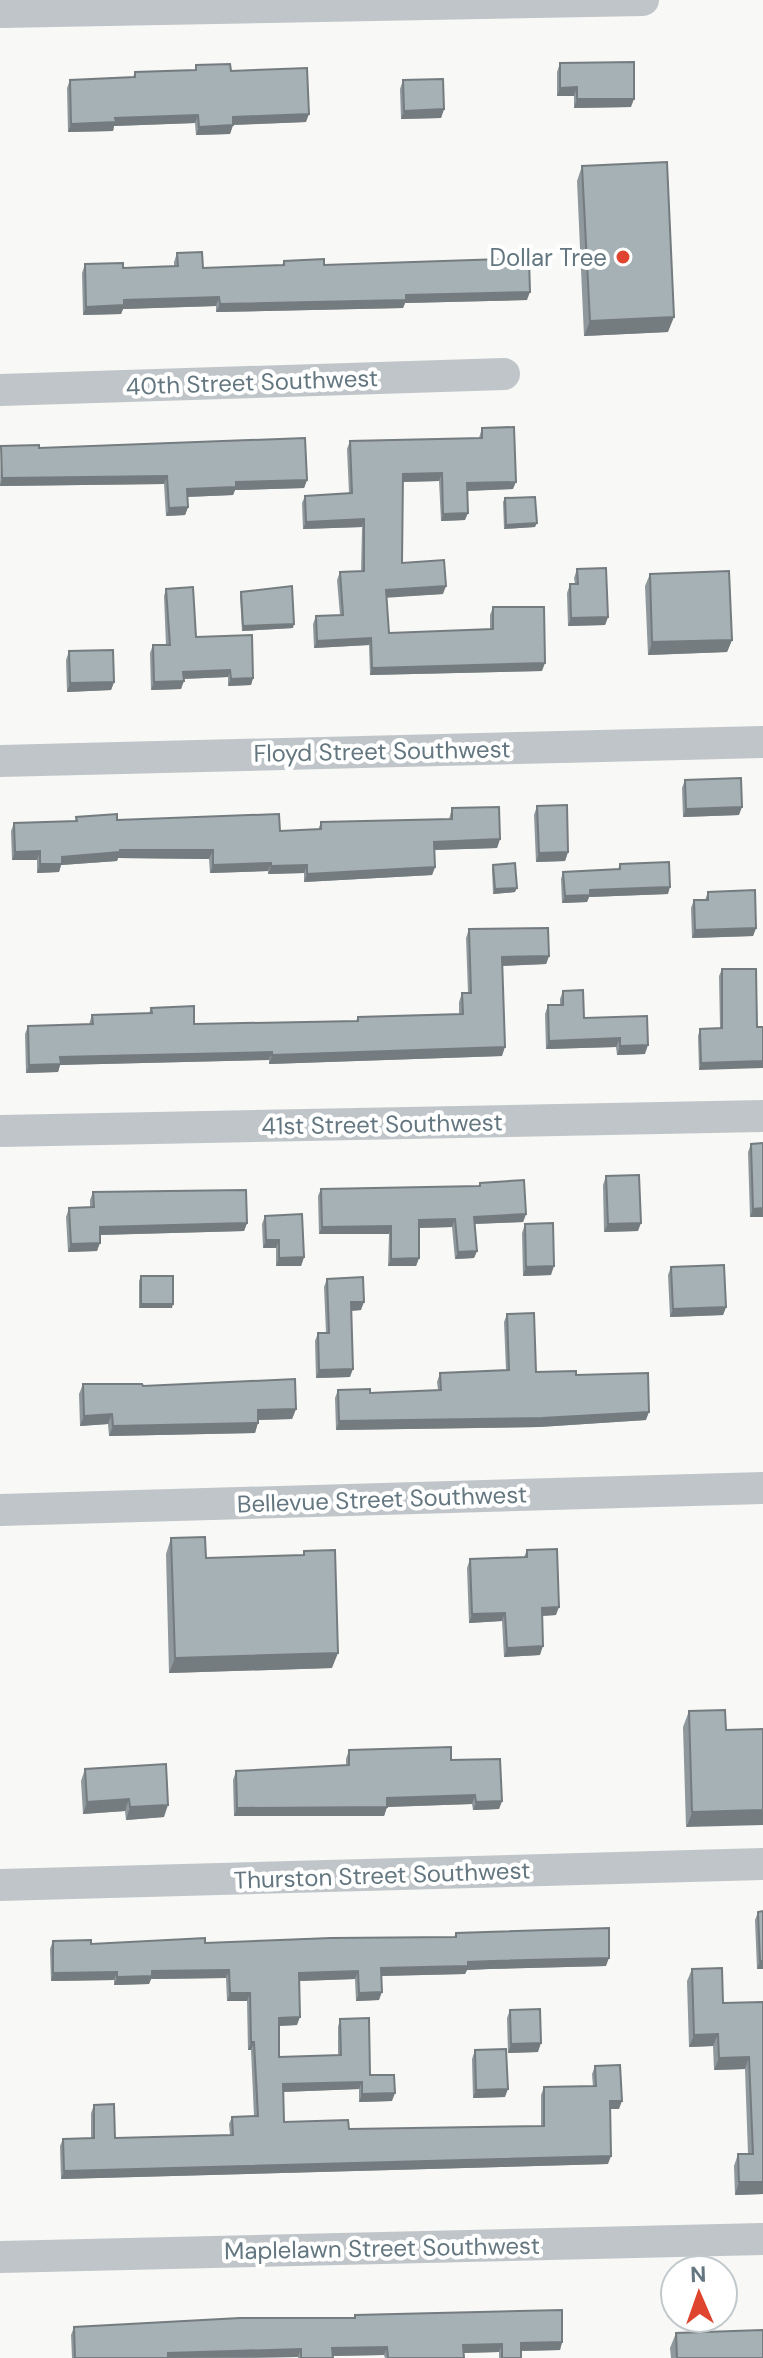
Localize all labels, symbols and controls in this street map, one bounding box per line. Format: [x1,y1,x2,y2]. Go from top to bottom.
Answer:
place label: Dollar Tree [489,242,607,273]
marker: Dollar Tree [614,248,632,266]
street label: 40th Street Southwest [125,362,379,402]
street label: Floyd Street Southwest [253,733,511,769]
street label: 41st Street Southwest [261,1106,503,1142]
street label: Bellevue Street Southwest [236,1478,528,1520]
street label: Thurston Street Southwest [233,1854,531,1896]
street label: Maplelawn Street Southwest [224,2230,540,2266]
north arrow [659,2254,739,2334]
text: N [690,2260,707,2289]

